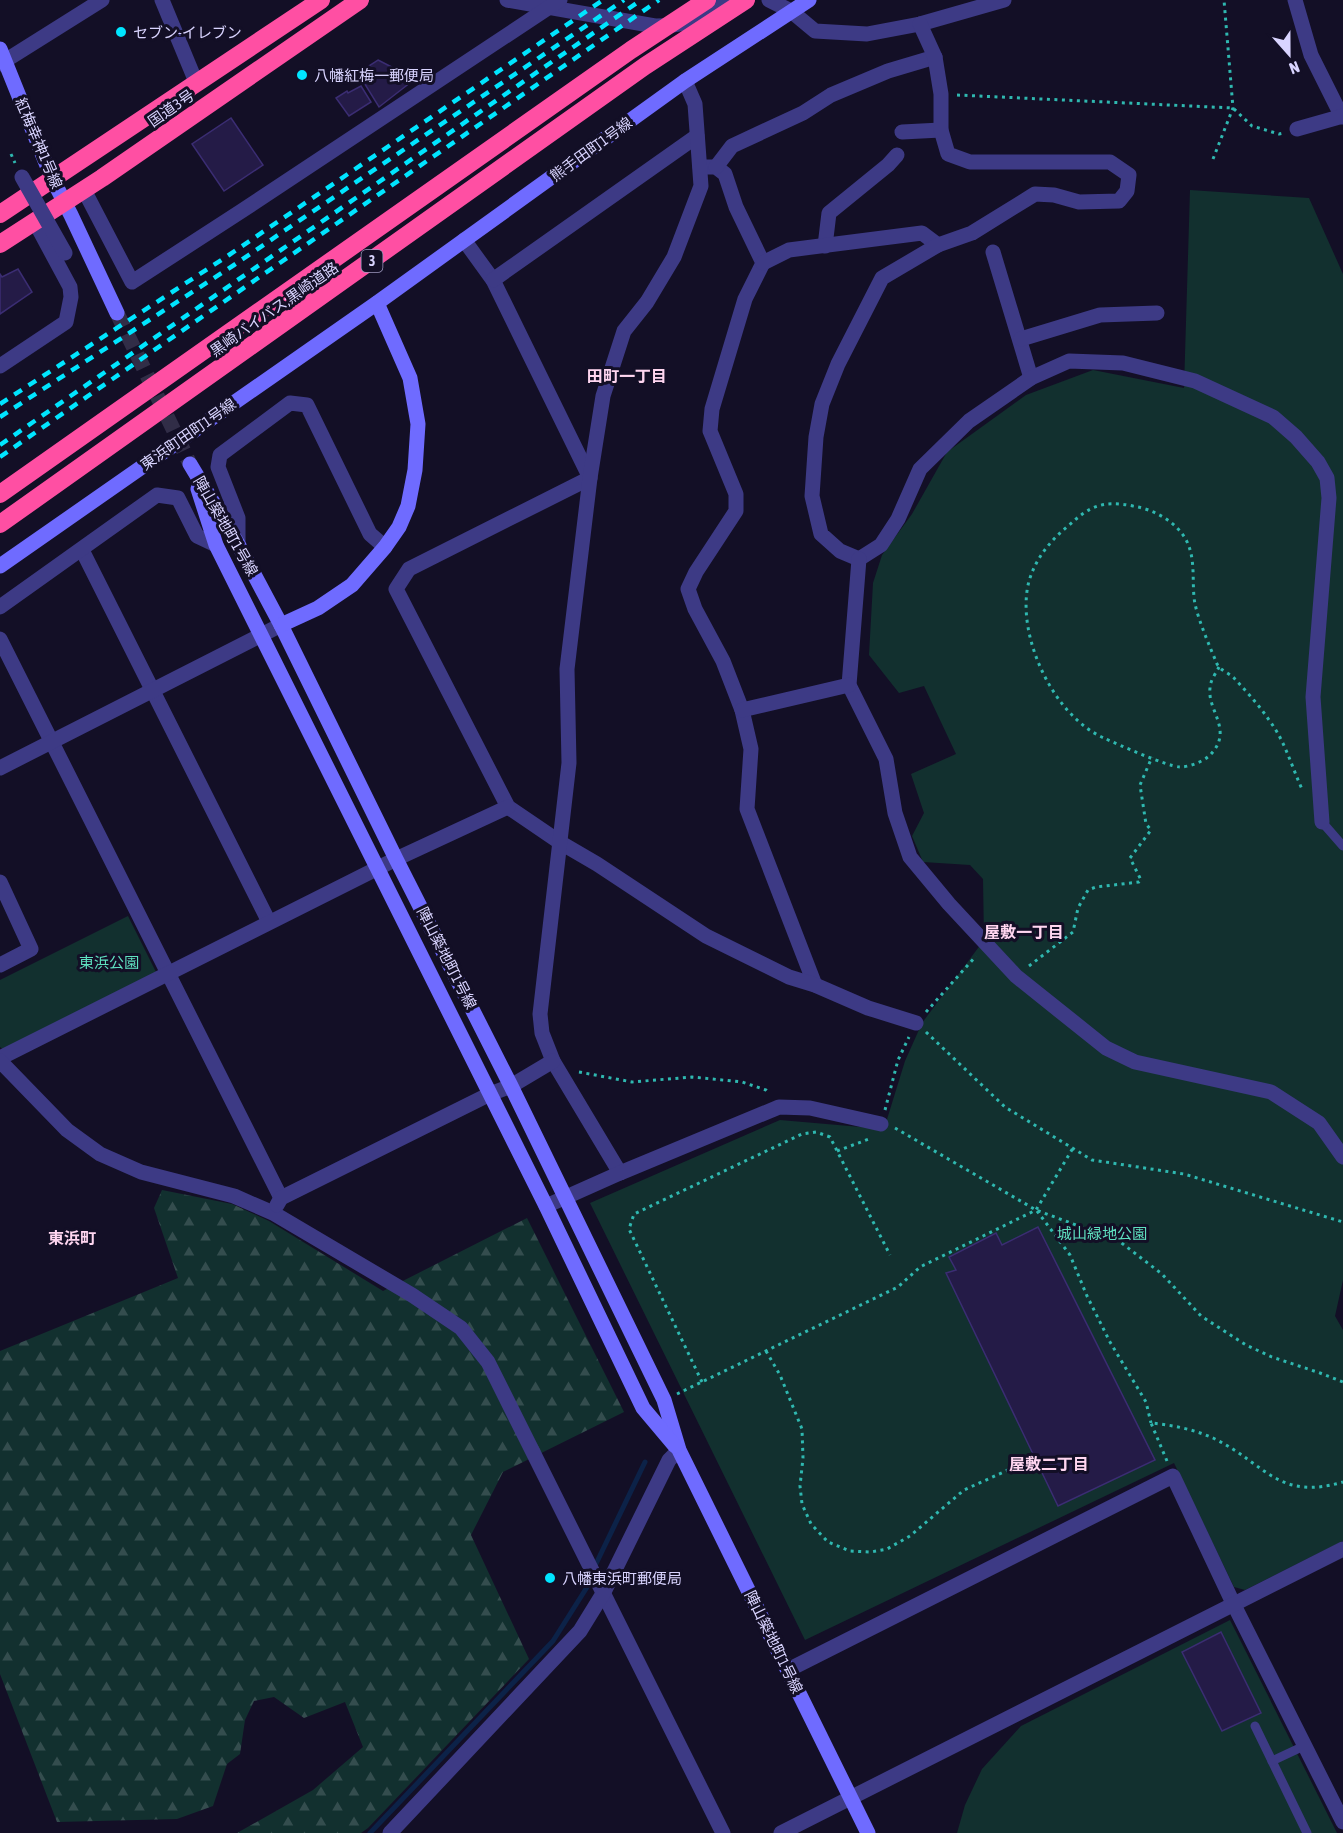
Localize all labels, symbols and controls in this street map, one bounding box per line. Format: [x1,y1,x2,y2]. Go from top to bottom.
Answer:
place label: セブン-イレブン [133,24,242,41]
north arrow [1259,24,1319,84]
marker: セブン-イレブン [114,25,128,39]
text: N [1287,58,1302,78]
place label: 八幡紅梅一郵便局 [314,67,434,84]
marker: 八幡紅梅一郵便局 [295,68,309,82]
street label: 国道3号 [145,86,197,130]
street label: 紅梅幸神1号線 [12,95,66,191]
street label: 熊手田町1号線 [547,114,635,184]
road number: 3 [362,250,382,272]
street label: 黒崎バイパス;黒崎道路 [207,258,341,360]
district label: 田町一丁目 [587,367,667,385]
street label: 東浜町田町1号線 [137,395,239,473]
street label: 陣山築地町1号線 [191,473,261,579]
street label: 陣山築地町1号線 [414,904,480,1012]
district label: 屋敷一丁目 [984,923,1064,941]
park label: 東浜公園 [79,954,139,971]
park label: 城山緑地公園 [1057,1225,1147,1242]
district label: 東浜町 [48,1229,96,1247]
district label: 屋敷二丁目 [1009,1455,1089,1473]
place label: 八幡東浜町郵便局 [562,1570,682,1587]
marker: 八幡東浜町郵便局 [543,1571,557,1585]
street label: 陣山築地町1号線 [742,1588,806,1696]

